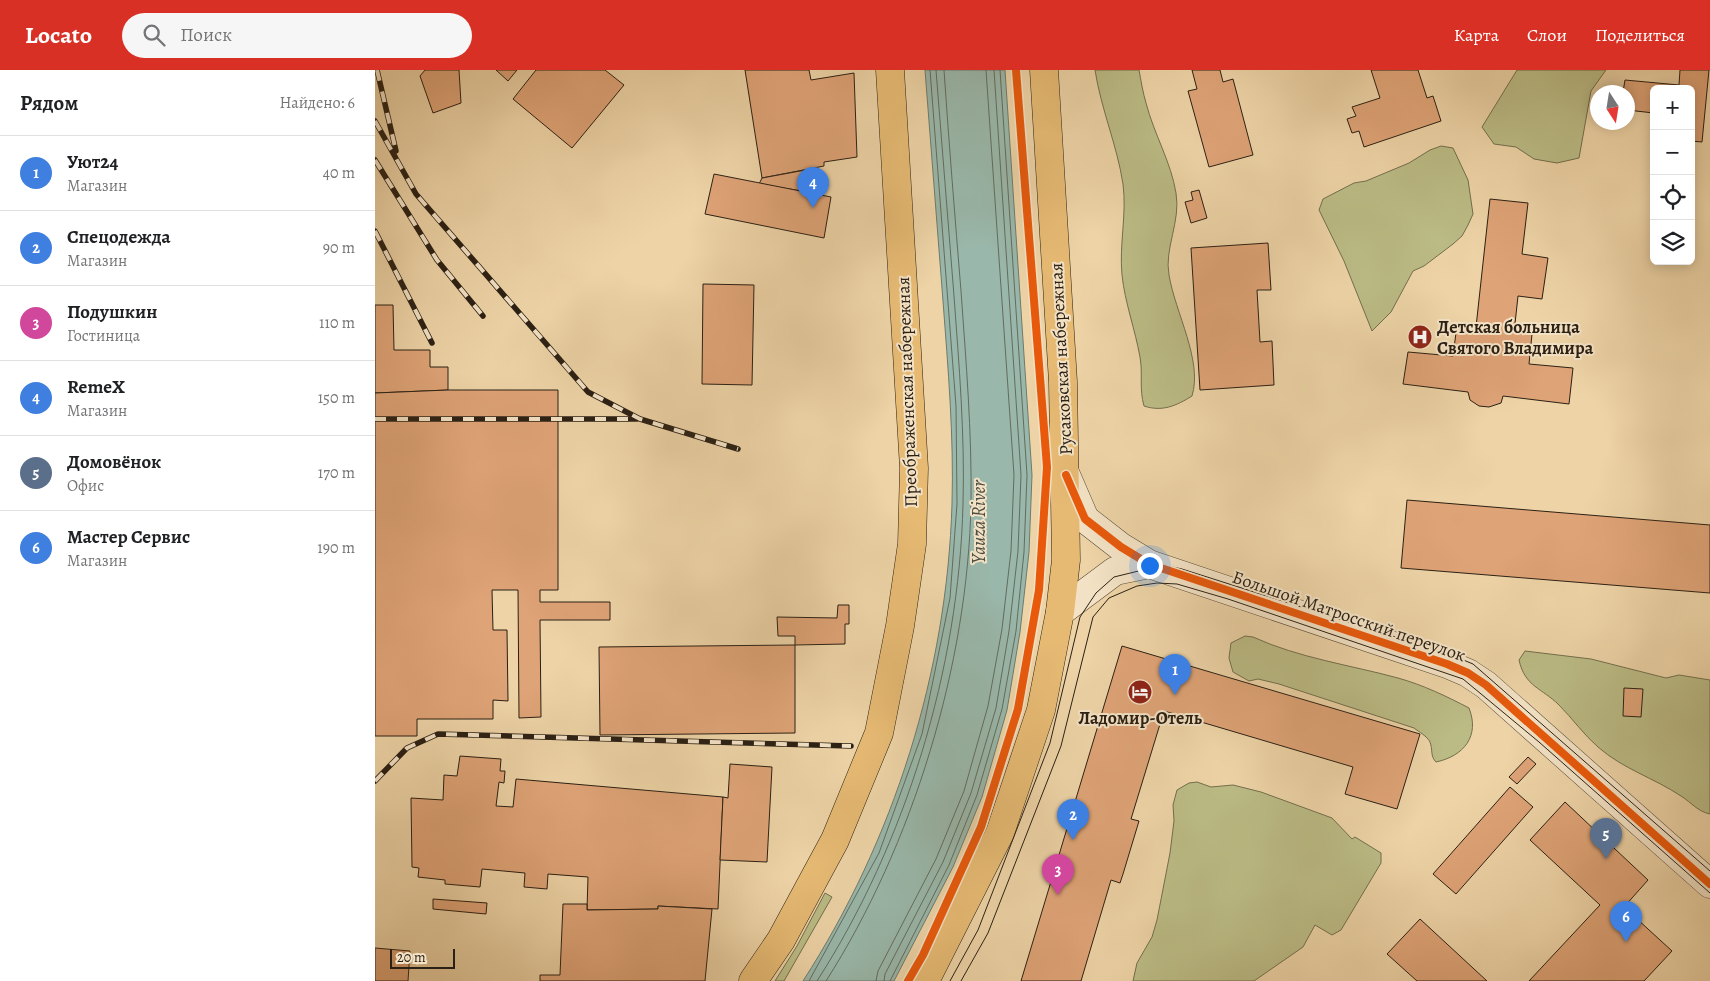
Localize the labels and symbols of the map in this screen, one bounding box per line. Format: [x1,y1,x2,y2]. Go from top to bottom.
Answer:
north arrow [1590,85,1635,130]
pin: 4 [797,167,829,208]
street label: Русаковская набережная [1044,262,1078,456]
street label: Преображенская набережная [891,276,923,508]
place label: Детская больница Святого Владимира [1437,315,1594,360]
hospital icon: Детская больница Святого Владимира [1407,324,1433,350]
water label: Yauza River [966,479,992,564]
your location [1137,553,1163,579]
street label: Большой Матросский переулок [1229,565,1469,667]
pin: 1 [1159,654,1191,695]
hotel icon: Ладомир-Отель [1127,679,1153,705]
place label: Ладомир-Отель [1078,706,1203,730]
pin: 2 [1057,799,1089,840]
pin: 5 [1590,818,1622,859]
pin: 3 [1042,854,1074,895]
pin: 6 [1610,901,1642,942]
scale bar [390,946,455,969]

